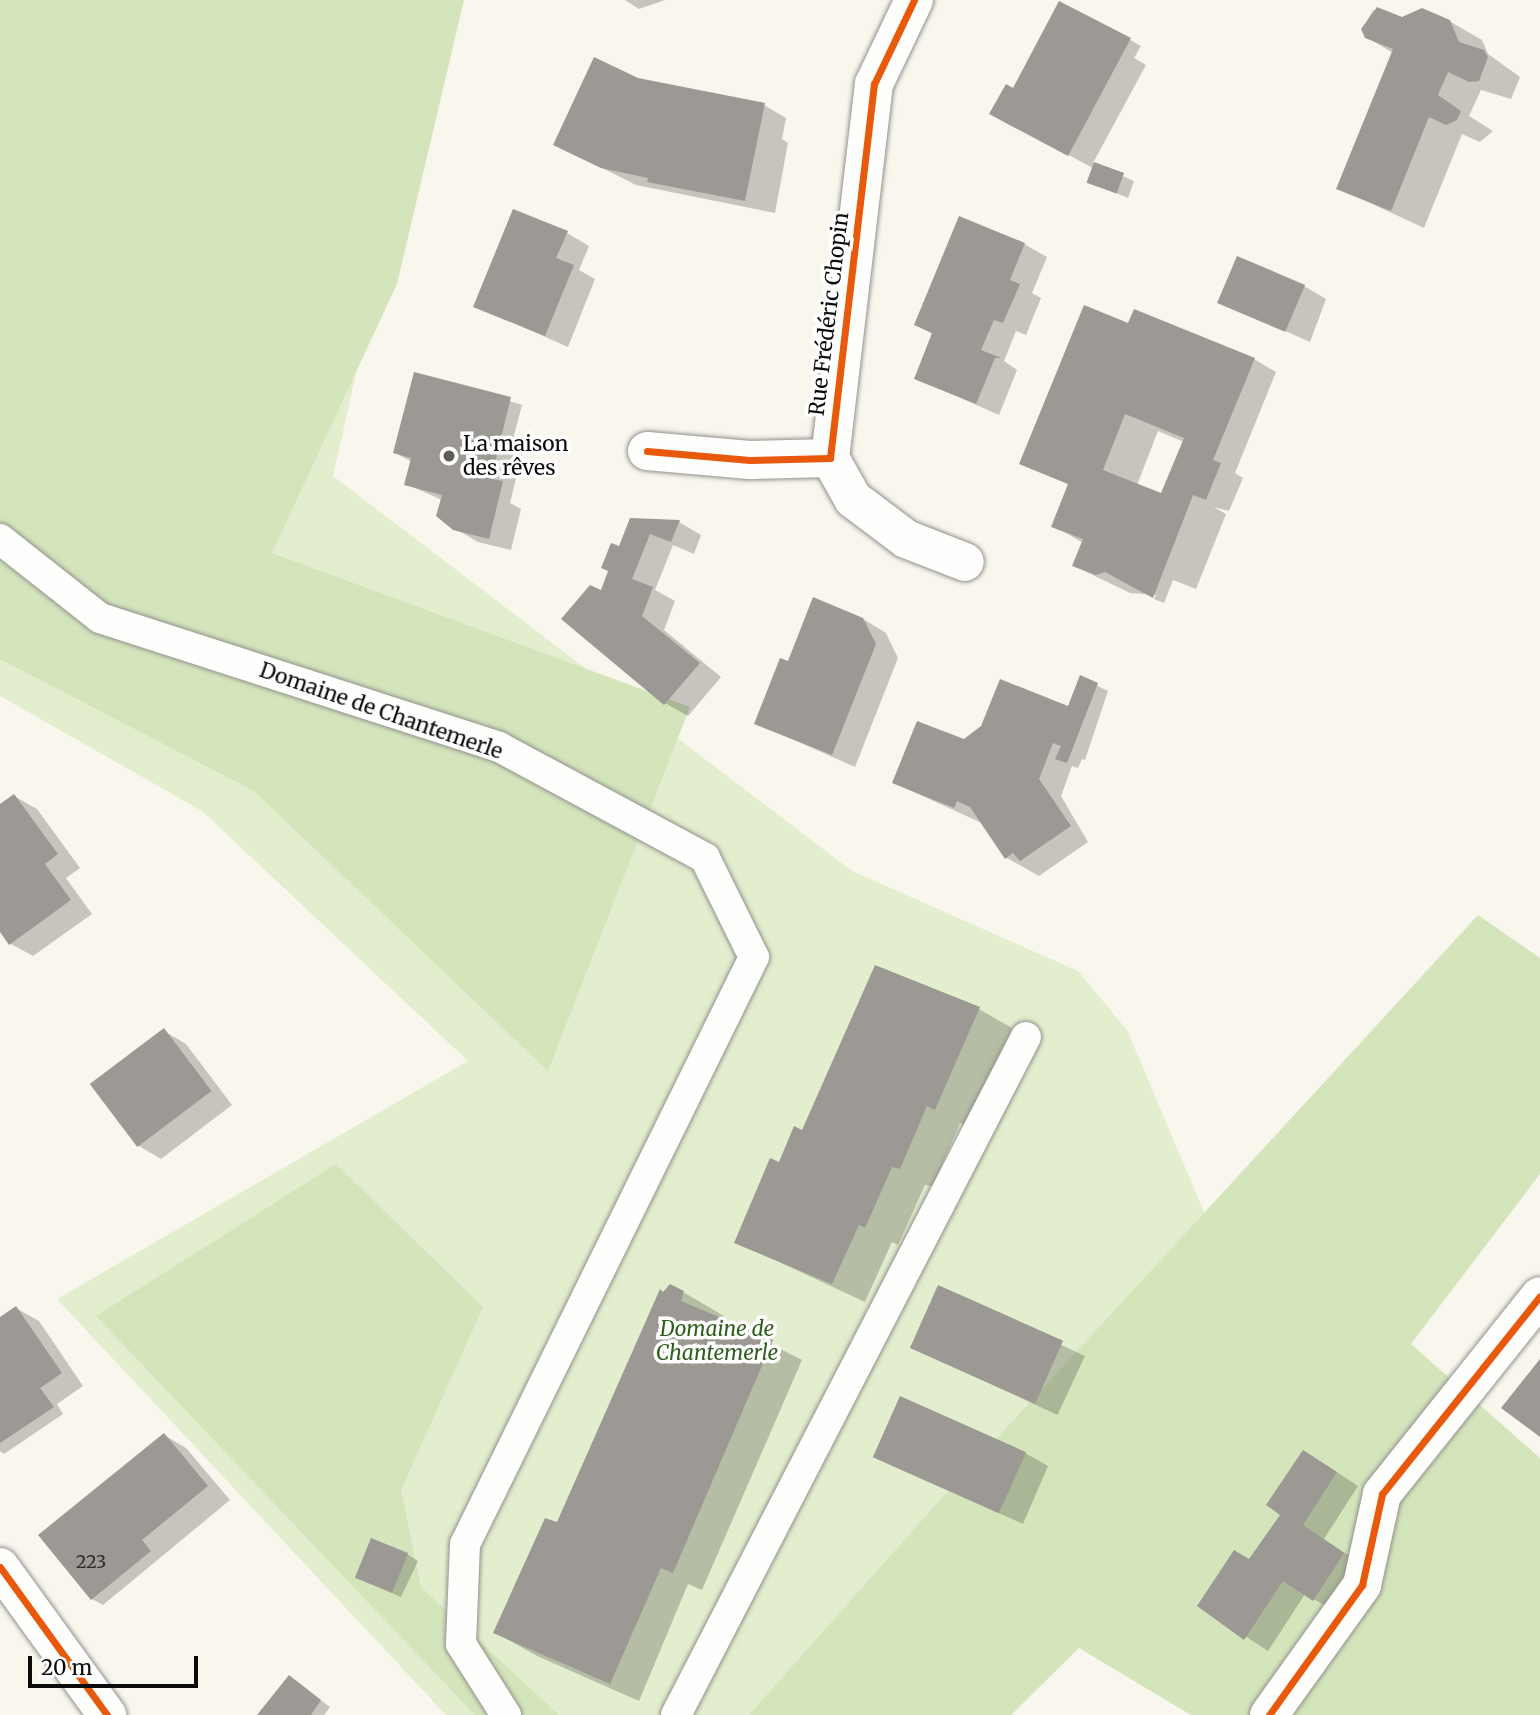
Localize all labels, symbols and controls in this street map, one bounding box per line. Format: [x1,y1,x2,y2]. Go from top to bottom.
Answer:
street label: Rue Frédéric Chopin [804,211,854,417]
place label: La maison des rêves [463,431,568,481]
marker: La maison des rêves [441,448,457,464]
street label: Domaine de Chantemerle [256,658,506,764]
park label: Domaine de Chantemerle [656,1316,778,1366]
house number: 223 [76,1551,106,1573]
scale bar [32,1642,201,1686]
text: 20 m [41,1654,92,1681]

